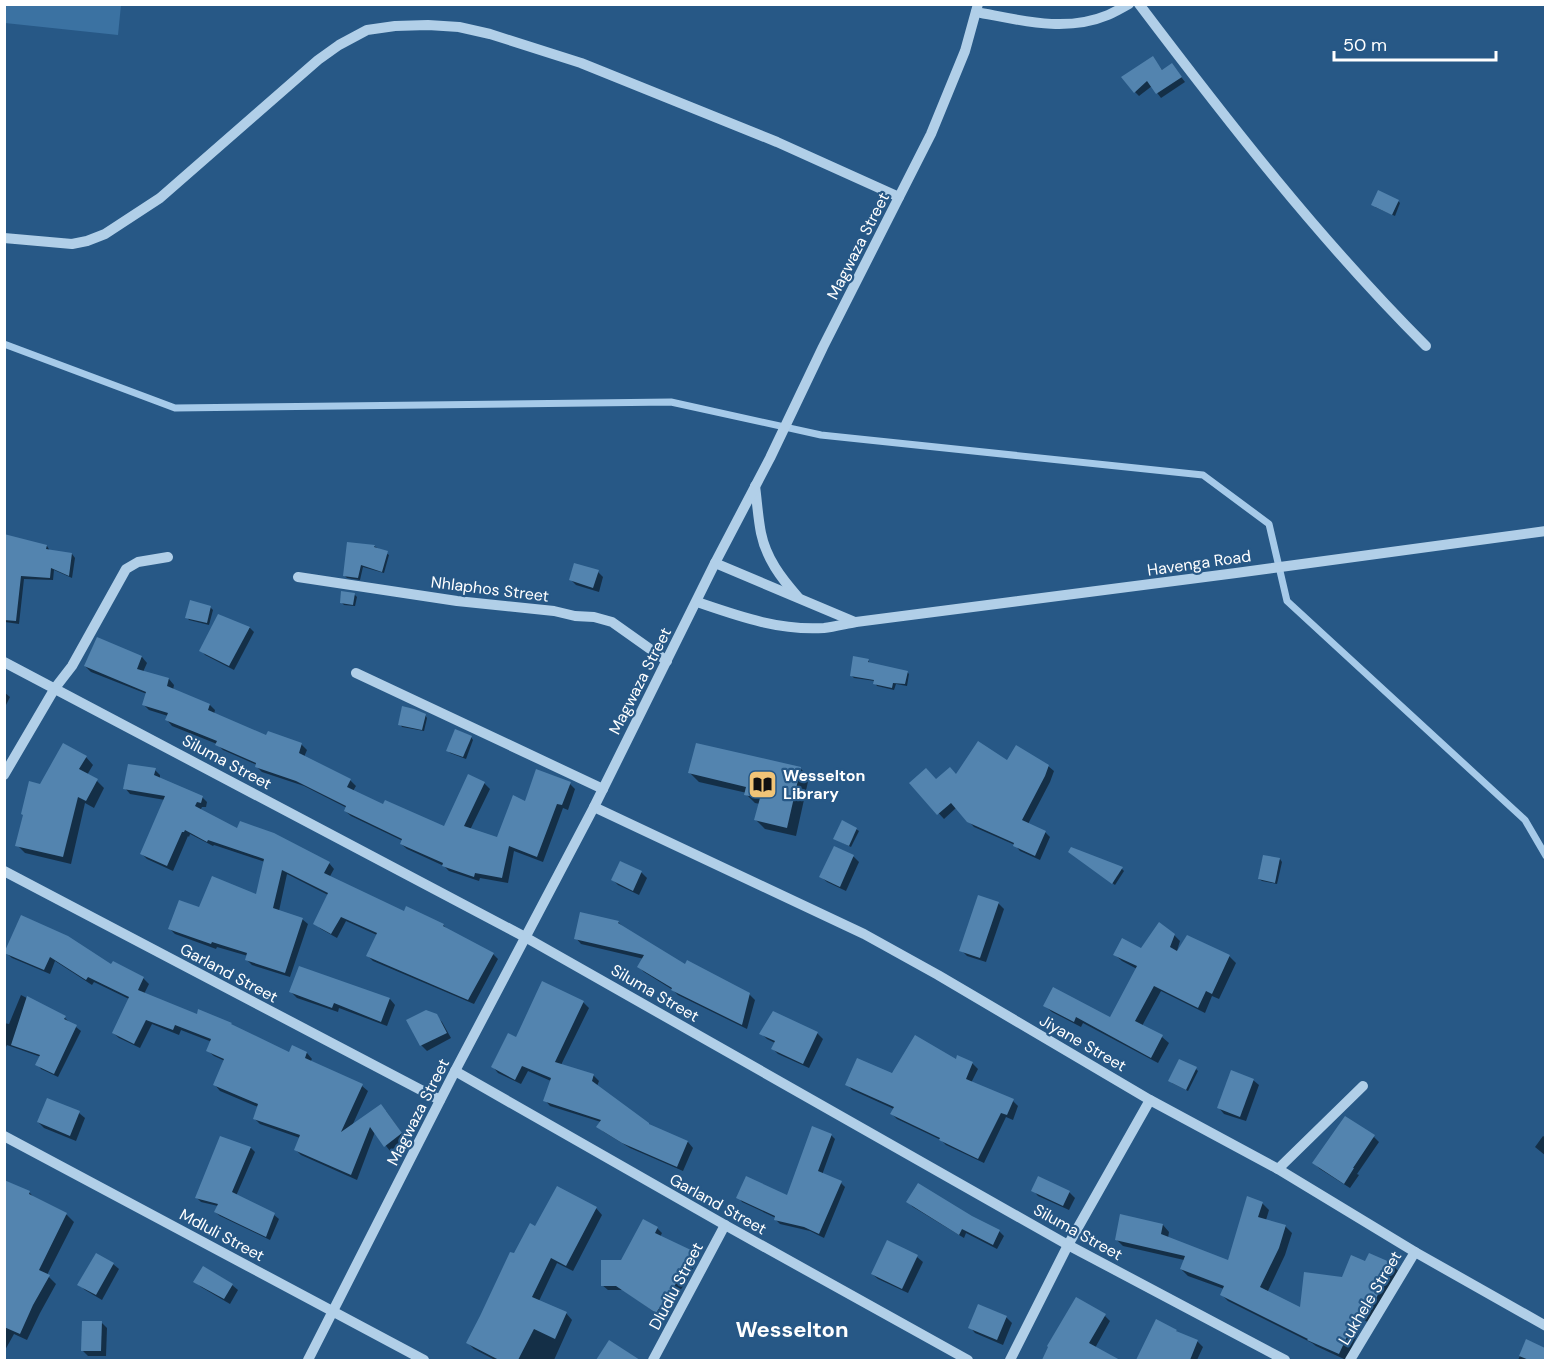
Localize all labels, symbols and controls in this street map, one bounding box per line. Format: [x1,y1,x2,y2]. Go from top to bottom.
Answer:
scale bar [1334,24,1496,62]
text: 50 m [1343,33,1387,57]
street label: Magwaza Street [822,189,894,303]
street label: Havenga Road [1146,545,1252,581]
street label: Nhlaphos Street [430,571,550,607]
street label: Magwaza Street [604,624,676,738]
street label: Siluma Street [179,730,275,794]
place label: Wesselton Library [783,765,865,804]
library icon: Wesselton Library [746,768,778,800]
street label: Garland Street [176,938,282,1008]
street label: Siluma Street [607,959,703,1027]
street label: Jiyane Street [1036,1010,1130,1076]
street label: Magwaza Street [382,1055,454,1169]
street label: Garland Street [666,1169,770,1239]
street label: Siluma Street [1030,1199,1126,1265]
street label: Mdluli Street [176,1204,268,1266]
street label: Dludlu Street [644,1239,708,1333]
street label: Lukhele Street [1334,1247,1406,1349]
district label: Wesselton [735,1315,849,1344]

